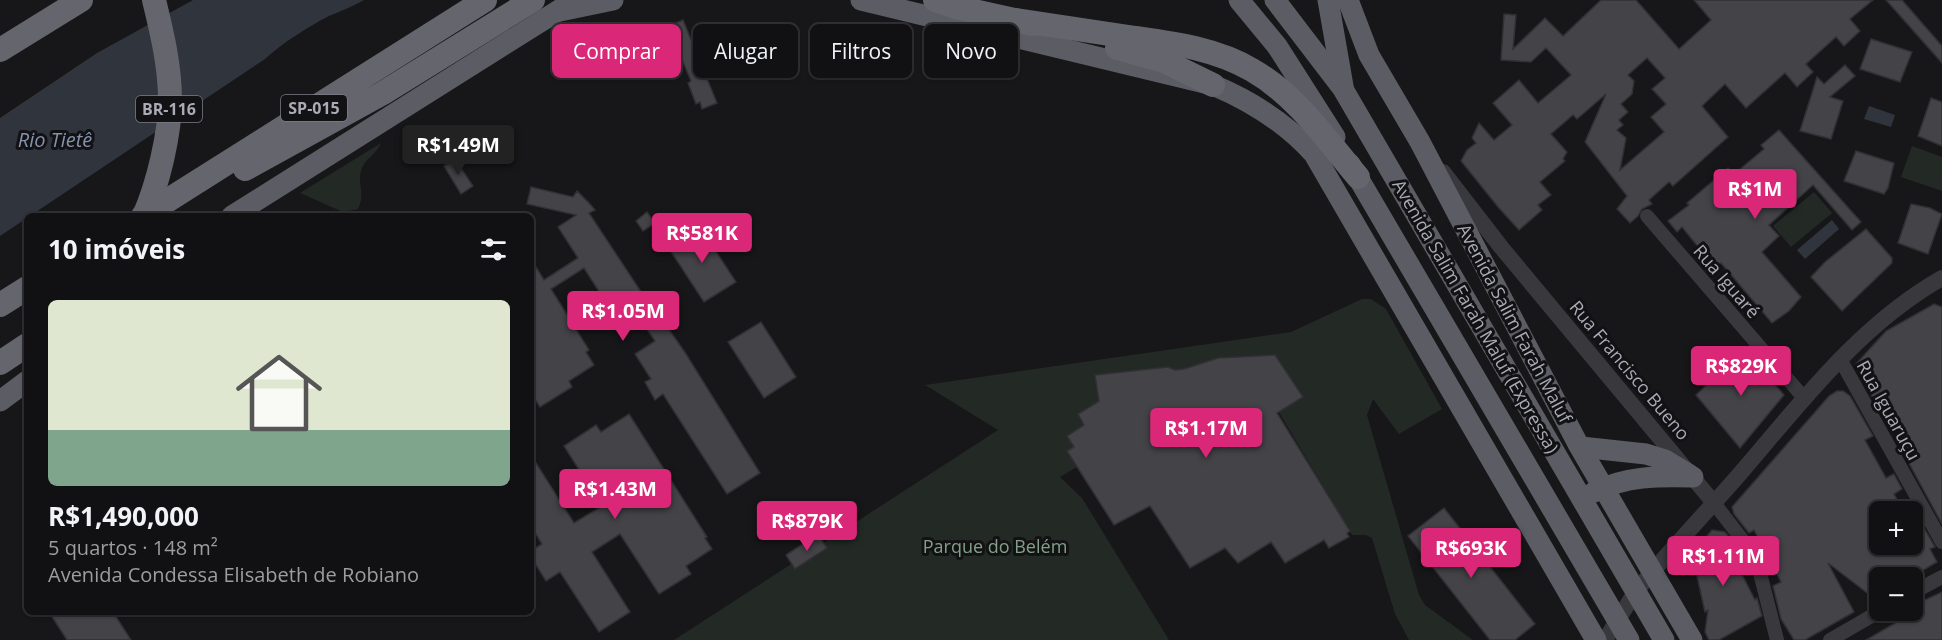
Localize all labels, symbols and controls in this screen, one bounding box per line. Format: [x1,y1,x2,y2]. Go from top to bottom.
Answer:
chip: Comprar [552,24,681,78]
chip: Alugar [693,24,798,78]
chip: Filtros [810,24,912,78]
chip: Novo [924,24,1018,78]
road number: SP-015 [281,95,347,121]
road number: BR-116 [136,96,202,122]
pin: R$1.49M [403,125,513,176]
water label: Rio Tietê [18,126,92,153]
text: R$1.49M [416,131,500,158]
pin: R$1M [1719,169,1791,220]
street label: Avenida Salim Farah Maluf (Expressa) [1388,175,1564,457]
text: R$1M [1728,175,1782,202]
pin: R$581K [653,213,751,264]
text: R$581K [666,219,738,246]
street label: Avenida Salim Farah Maluf [1453,220,1577,426]
text: 10 imóveis [48,231,185,267]
icon: filters [477,233,510,266]
street label: Rua Iguaré [1688,239,1766,323]
pin: R$1.05M [568,291,678,342]
street label: Rua Francisco Bueno [1565,295,1695,445]
text: R$1.05M [581,297,665,324]
icon: home [225,339,333,447]
pin: R$829K [1692,346,1790,397]
text: R$829K [1705,352,1777,379]
street label: Rua Iguaruçu [1852,356,1926,464]
pin: R$1.17M [1151,408,1261,459]
text: R$1.17M [1164,414,1248,441]
pin: R$1.43M [560,469,670,520]
text: R$1.43M [573,475,657,502]
text: R$1,490,000 [48,498,199,534]
pin: R$879K [758,501,856,552]
map controls [1869,501,1923,621]
button: + [1869,501,1923,555]
text: R$879K [771,507,843,534]
pin: R$693K [1422,528,1520,579]
text: 5 quartos · 148 m² [48,534,218,561]
park label: Parque do Belém [923,534,1067,558]
text: R$693K [1435,534,1507,561]
pin: R$1.11M [1668,536,1778,587]
text: R$1.11M [1681,542,1765,569]
text: Avenida Condessa Elisabeth de Robiano [48,561,419,588]
button: − [1869,567,1923,621]

